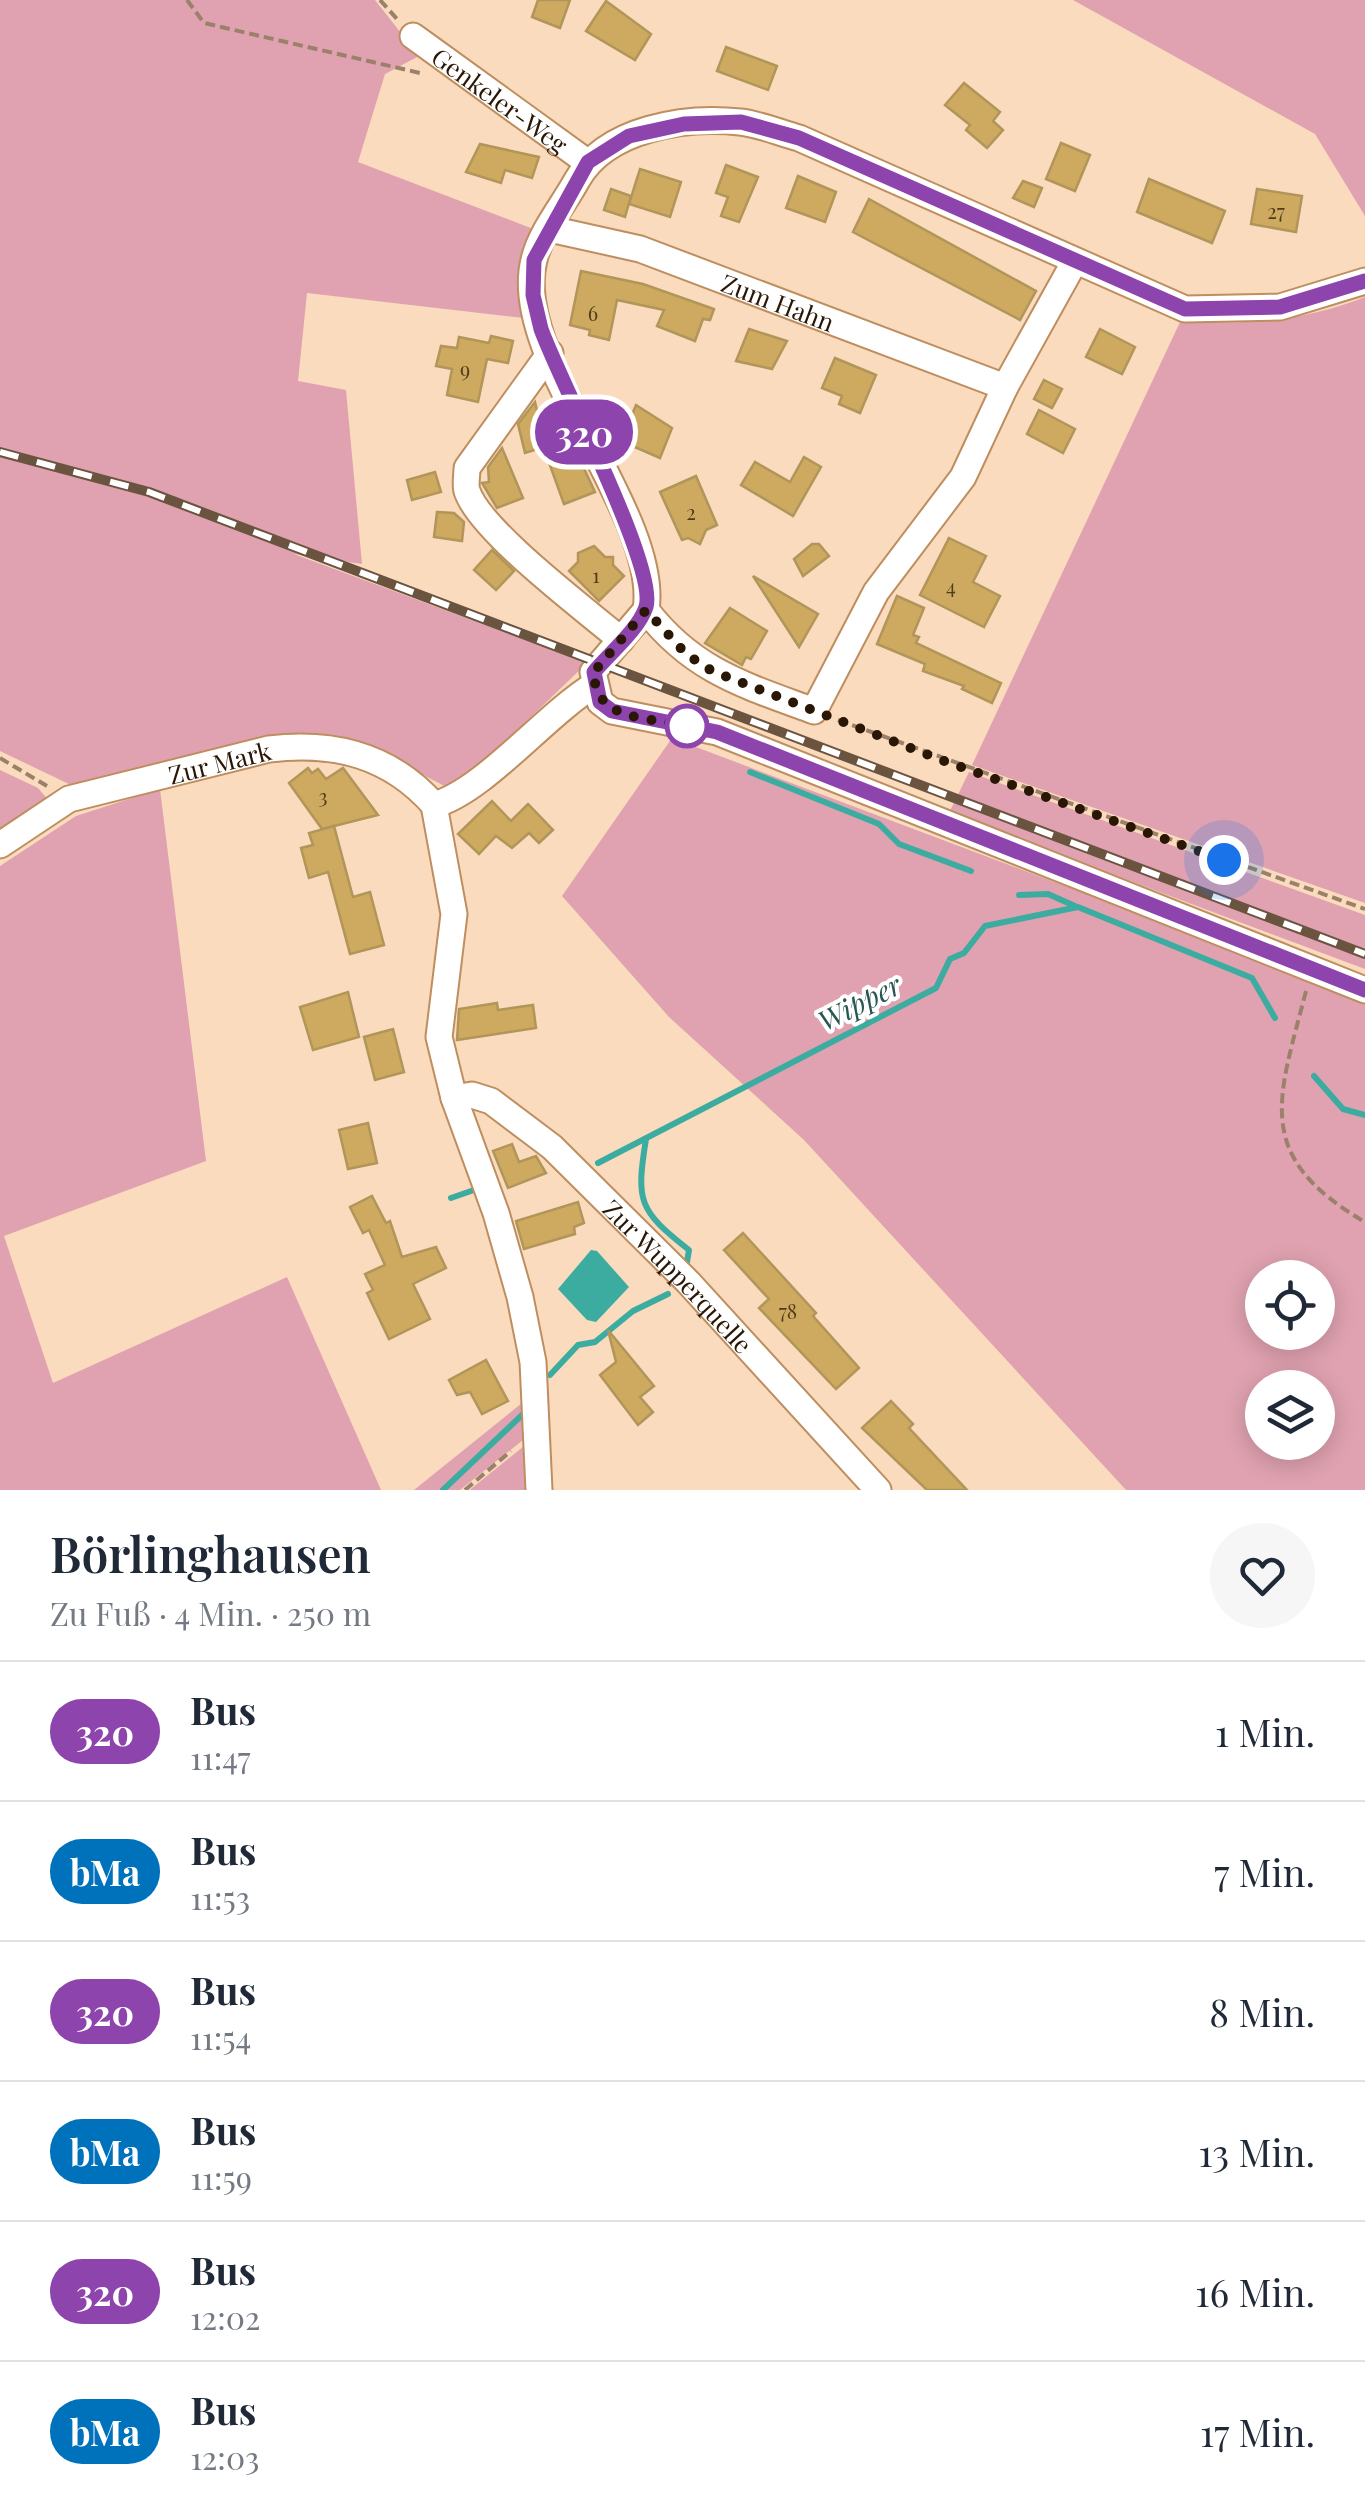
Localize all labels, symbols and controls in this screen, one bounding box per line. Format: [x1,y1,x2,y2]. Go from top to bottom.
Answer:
street label: Genkeler-Weg [426,39,576,160]
house number: 27 [1267,197,1285,224]
street label: Zum Hahn [717,265,840,338]
house number: 6 [588,299,598,326]
house number: 9 [460,355,470,382]
line badge: 320 [526,400,642,464]
text: 320 [555,409,613,456]
house number: 2 [686,498,696,525]
house number: 1 [592,561,600,588]
house number: 4 [946,572,956,599]
unlabelled marker [666,705,708,747]
street label: Zur Mark [165,733,274,790]
house number: 3 [318,782,328,809]
your location [1199,835,1249,885]
water label: Wipper [811,965,908,1039]
street label: Zur Wupperquelle [597,1191,761,1359]
map controls [1245,1260,1335,1460]
button: locate [1245,1260,1335,1350]
house number: 78 [779,1297,797,1324]
button: layers [1245,1370,1335,1460]
text: Börlinghausen [50,1521,371,1585]
button: heart [1210,1523,1315,1628]
text: Zu Fuß · 4 Min. · 250 m [50,1591,371,1634]
text: Bus [190,1684,256,1735]
text: 1 Min. [1215,1706,1315,1757]
text: 320 [76,1708,134,1755]
text: 11:47 [190,1735,251,1778]
text: Bus [190,1824,256,1875]
text: 7 Min. [1214,1846,1315,1897]
text: bMa [70,1848,140,1895]
text: 11:53 [190,1875,250,1918]
text: Bus [190,1964,256,2015]
text: 8 Min. [1209,1986,1315,2037]
text: 320 [76,1988,134,2035]
text: 11:54 [190,2015,251,2058]
text: Bus [190,2104,256,2155]
text: 13 Min. [1198,2126,1315,2177]
text: bMa [70,2128,140,2175]
text: 11:59 [190,2155,252,2198]
text: Bus [190,2244,256,2295]
text: 16 Min. [1195,2266,1315,2317]
text: 320 [76,2268,134,2315]
text: 12:02 [190,2295,260,2338]
text: Bus [190,2384,256,2435]
text: 17 Min. [1200,2406,1315,2457]
text: bMa [70,2408,140,2455]
text: 12:03 [190,2435,260,2478]

